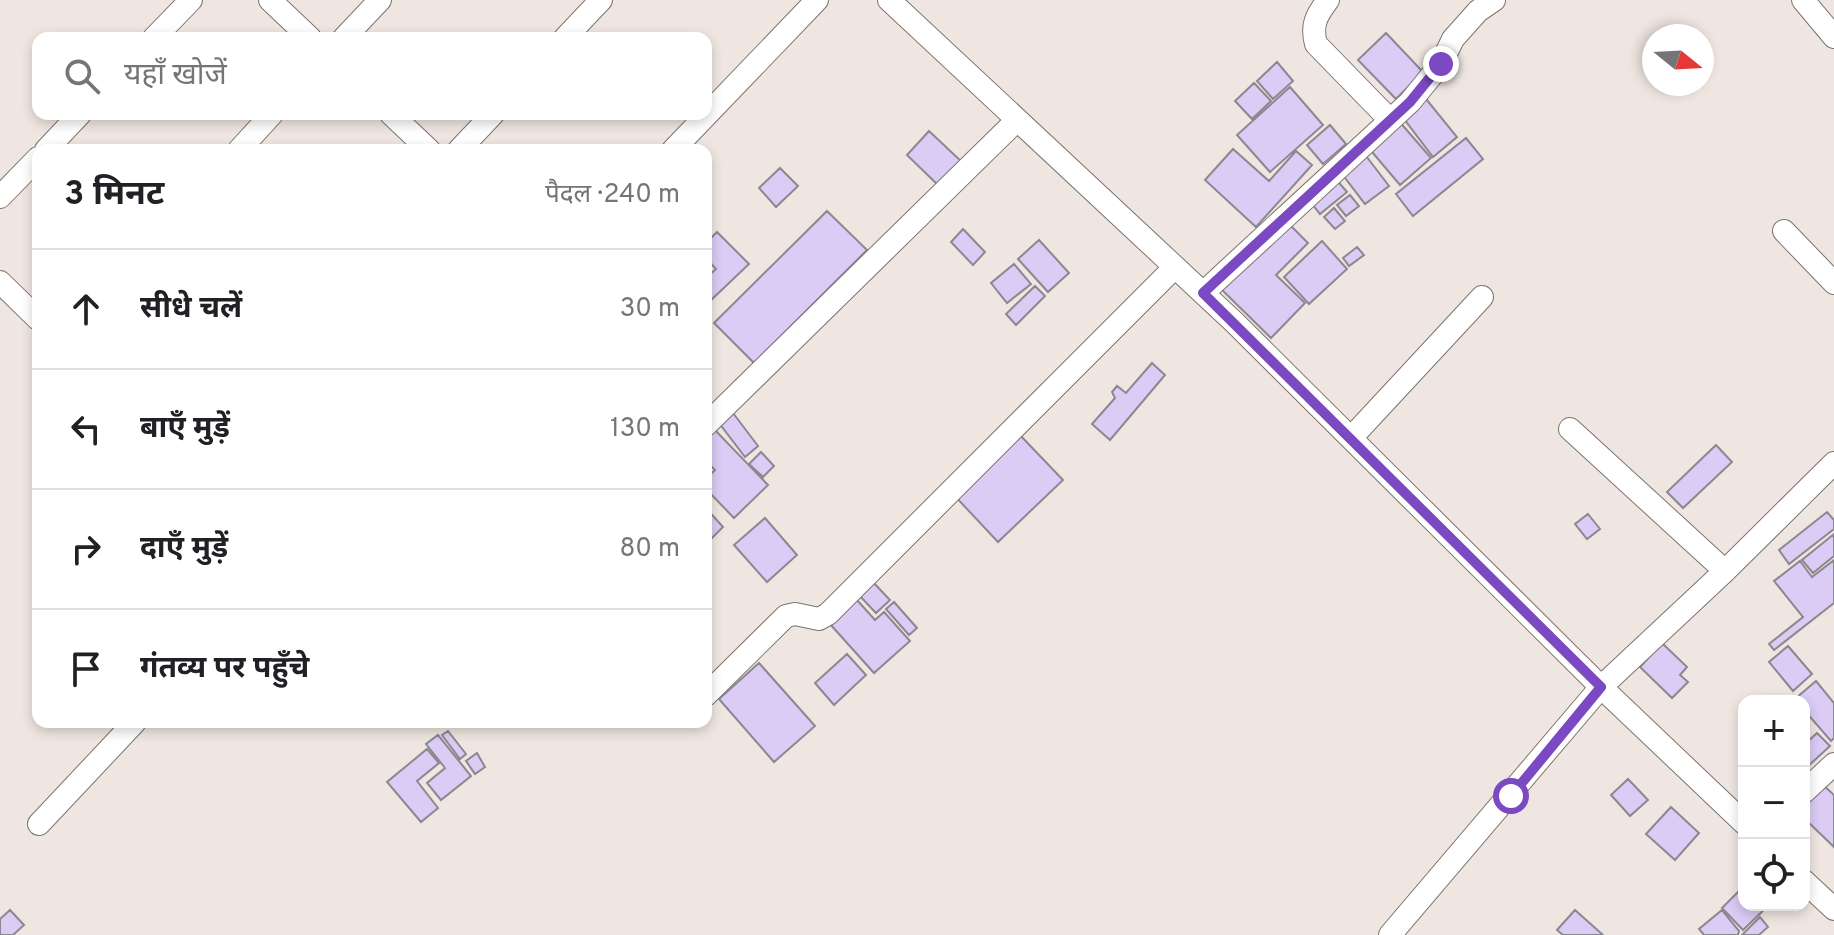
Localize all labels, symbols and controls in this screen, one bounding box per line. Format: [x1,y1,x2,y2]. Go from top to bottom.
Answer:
north arrow [1642,24,1714,96]
search box [32,32,712,120]
route end [1423,46,1459,82]
icon: search [60,54,104,98]
text: यहाँ खोजें [124,58,227,95]
text: 3 मिनट [64,174,164,217]
text: पैदल · 240 m [545,179,680,212]
icon: ahead [64,287,108,331]
text: सीधे चलें [140,291,242,328]
text: 30 m [620,293,680,326]
icon: left [64,407,108,451]
text: बाएँ मुड़ें [140,411,230,448]
text: 130 m [610,413,680,446]
icon: right [64,527,108,571]
text: दाएँ मुड़ें [140,531,228,568]
text: 80 m [620,533,680,566]
icon: arrive [64,647,108,691]
text: गंतव्य पर पहुँचे [140,651,309,688]
map controls [1738,695,1810,911]
button: + [1738,695,1810,767]
button: − [1738,767,1810,839]
route start [1493,778,1529,814]
button: locate [1738,839,1810,911]

